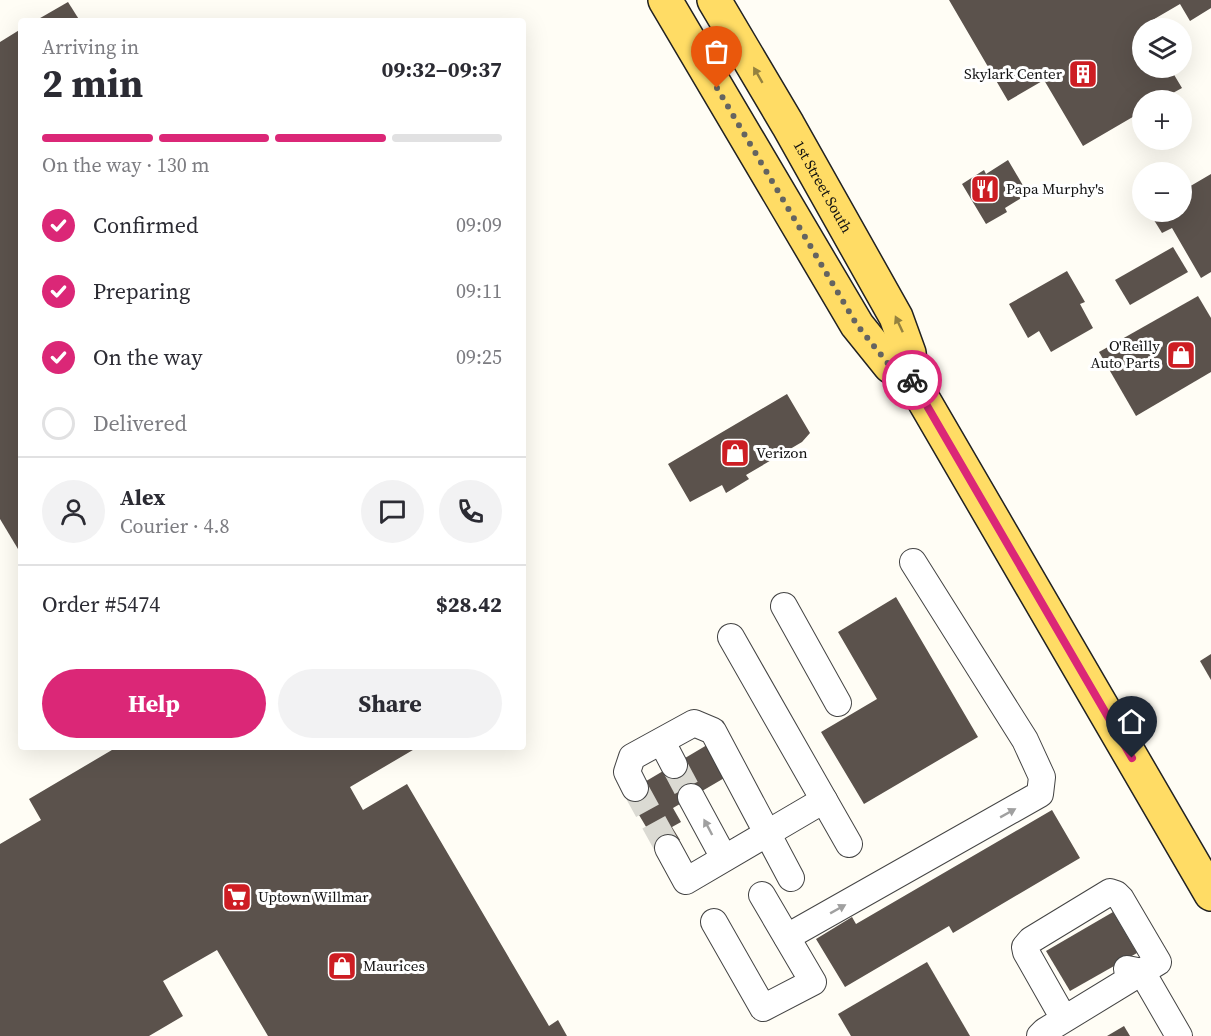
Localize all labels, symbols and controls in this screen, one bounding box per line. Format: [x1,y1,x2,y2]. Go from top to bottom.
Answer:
map controls [1132,18,1192,222]
button: layers [1132,18,1192,78]
pin [691,26,742,88]
text: Arriving in [42,33,139,61]
icon: bag [700,35,733,68]
text: 09:32–09:37 [382,54,502,84]
text: 2 min [42,57,143,110]
building icon: Skylark Center [1067,58,1099,90]
place label: Skylark Center [964,63,1063,84]
one-way arrow [753,67,764,83]
button: + [1132,90,1192,150]
street label: 1st Street South [789,136,858,237]
text: On the way · 130 m [42,151,209,179]
button: − [1132,162,1192,222]
restaurant icon: Papa Murphy's [969,173,1001,205]
place label: Papa Murphy's [1006,178,1104,199]
icon: check [42,209,75,242]
text: Confirmed [93,210,198,240]
text: 09:09 [456,211,502,239]
icon: check [42,275,75,308]
text: Preparing [93,276,190,306]
text: 09:11 [456,277,502,305]
one-way arrow [894,315,903,332]
place label: O'Reilly Auto Parts [1091,335,1160,373]
shop icon: O'Reilly Auto Parts [1165,339,1197,371]
icon: check [42,341,75,374]
text: On the way [93,342,202,372]
text: 09:25 [456,343,502,371]
courier [882,350,942,410]
icon: bike [896,364,929,397]
text: Delivered [93,408,187,438]
shop icon: Verizon [719,437,751,469]
place label: Verizon [756,442,808,463]
button: person [42,480,105,543]
button: chat [361,480,424,543]
button: phone [439,480,502,543]
text: Alex [120,482,165,512]
text: Courier · 4.8 [120,512,229,540]
text: Order #5474 [42,589,160,619]
text: $28.42 [436,589,502,619]
button: Help [42,669,266,738]
button: Share [278,669,502,738]
pin [1106,696,1157,758]
icon: home [1115,705,1148,738]
one-way arrow [999,808,1016,818]
one-way arrow [703,819,713,836]
supermarket icon: Uptown Willmar [221,881,253,913]
place label: Uptown Willmar [258,886,369,907]
one-way arrow [830,903,846,914]
shop icon: Maurices [326,950,358,982]
place label: Maurices [363,955,425,976]

